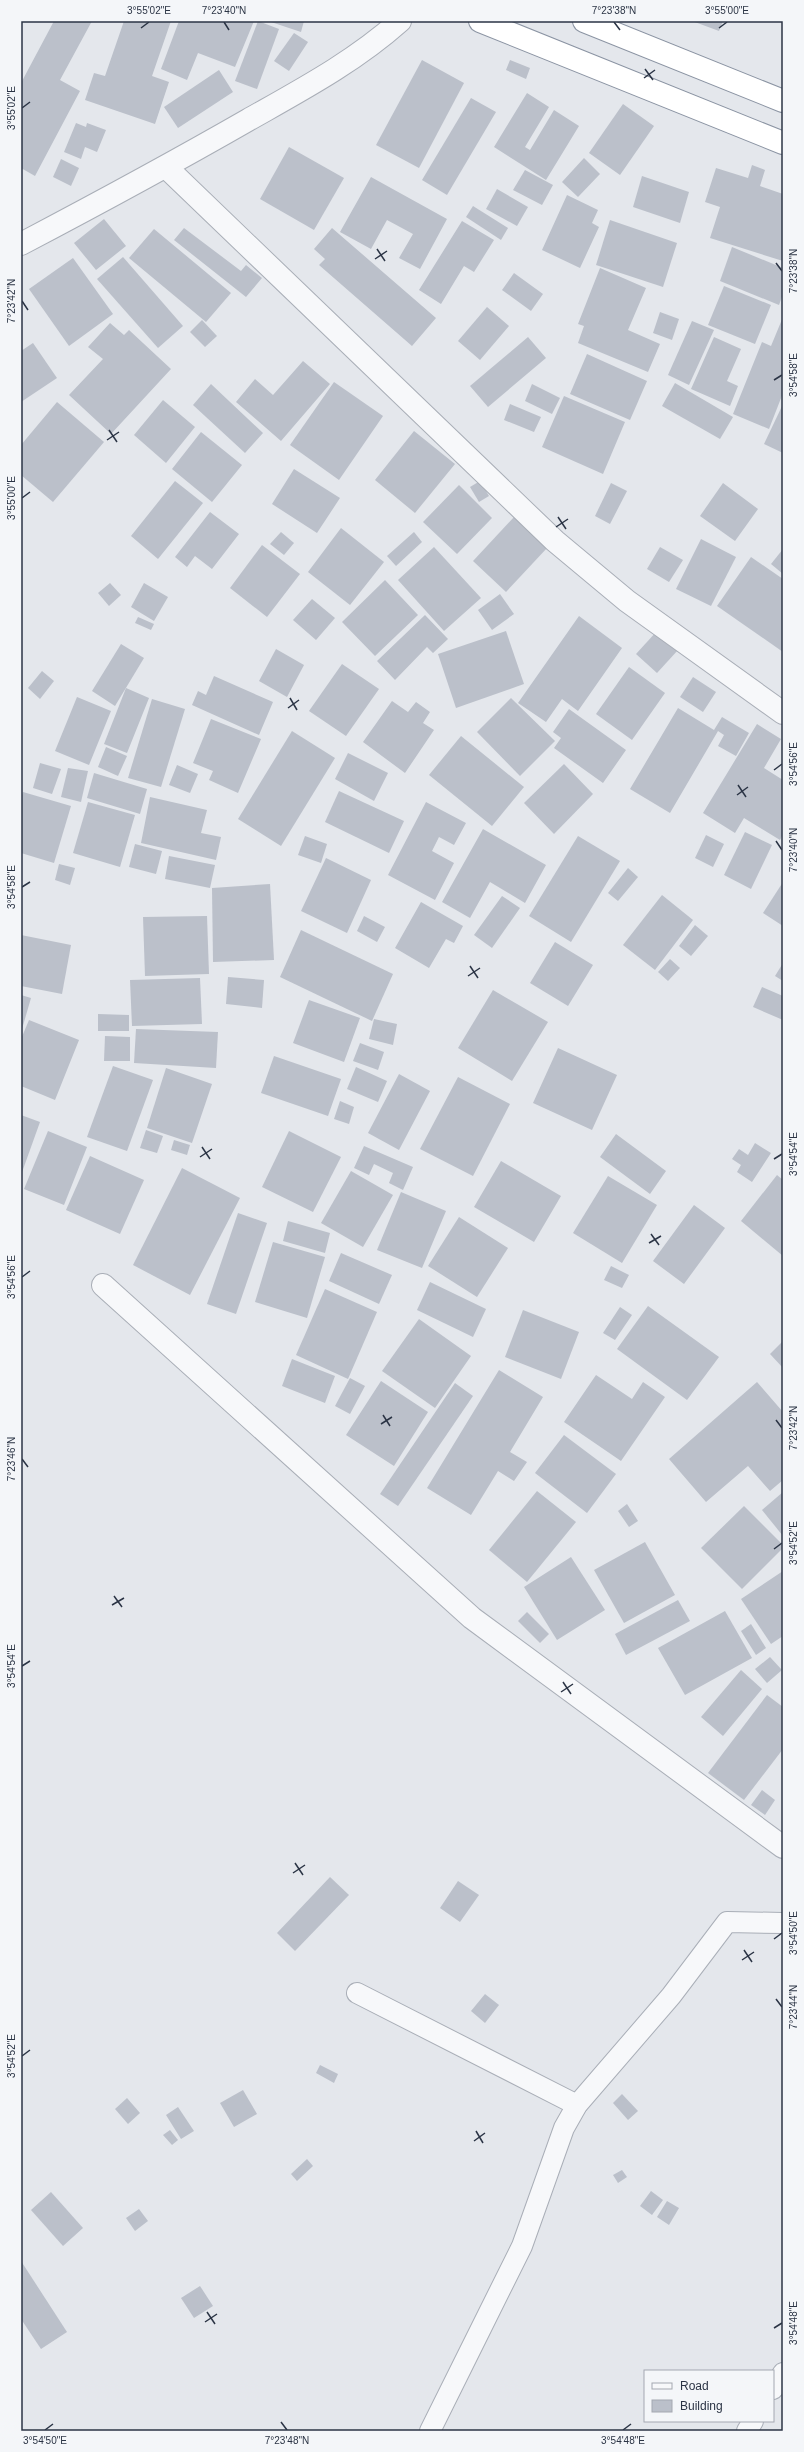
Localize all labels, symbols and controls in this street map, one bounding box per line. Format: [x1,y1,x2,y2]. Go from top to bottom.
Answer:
text: 3°55'02"E [127,5,171,16]
text: 7°23'40"N [202,5,246,16]
text: 7°23'38"N [592,5,636,16]
text: 3°55'00"E [705,5,749,16]
text: 3°55'02"E [6,86,17,130]
text: 7°23'38"N [788,249,799,293]
text: 7°23'42"N [6,279,17,323]
text: 3°54'58"E [788,353,799,397]
text: 3°55'00"E [6,476,17,520]
text: 3°54'56"E [788,742,799,786]
text: 7°23'40"N [788,828,799,872]
text: 3°54'58"E [6,865,17,909]
text: 3°54'54"E [788,1132,799,1176]
text: 3°54'56"E [6,1255,17,1299]
text: 7°23'42"N [788,1406,799,1450]
text: 7°23'46"N [6,1437,17,1481]
text: 3°54'52"E [788,1521,799,1565]
text: 3°54'54"E [6,1644,17,1688]
text: 3°54'50"E [788,1911,799,1955]
text: 7°23'44"N [788,1985,799,2029]
text: 3°54'52"E [6,2034,17,2078]
text: 3°54'48"E [788,2301,799,2345]
legend [644,2370,774,2422]
text: Road [680,2379,709,2393]
text: Building [680,2399,723,2413]
text: 3°54'50"E [23,2435,67,2446]
text: 7°23'48"N [265,2435,309,2446]
text: 3°54'48"E [601,2435,645,2446]

